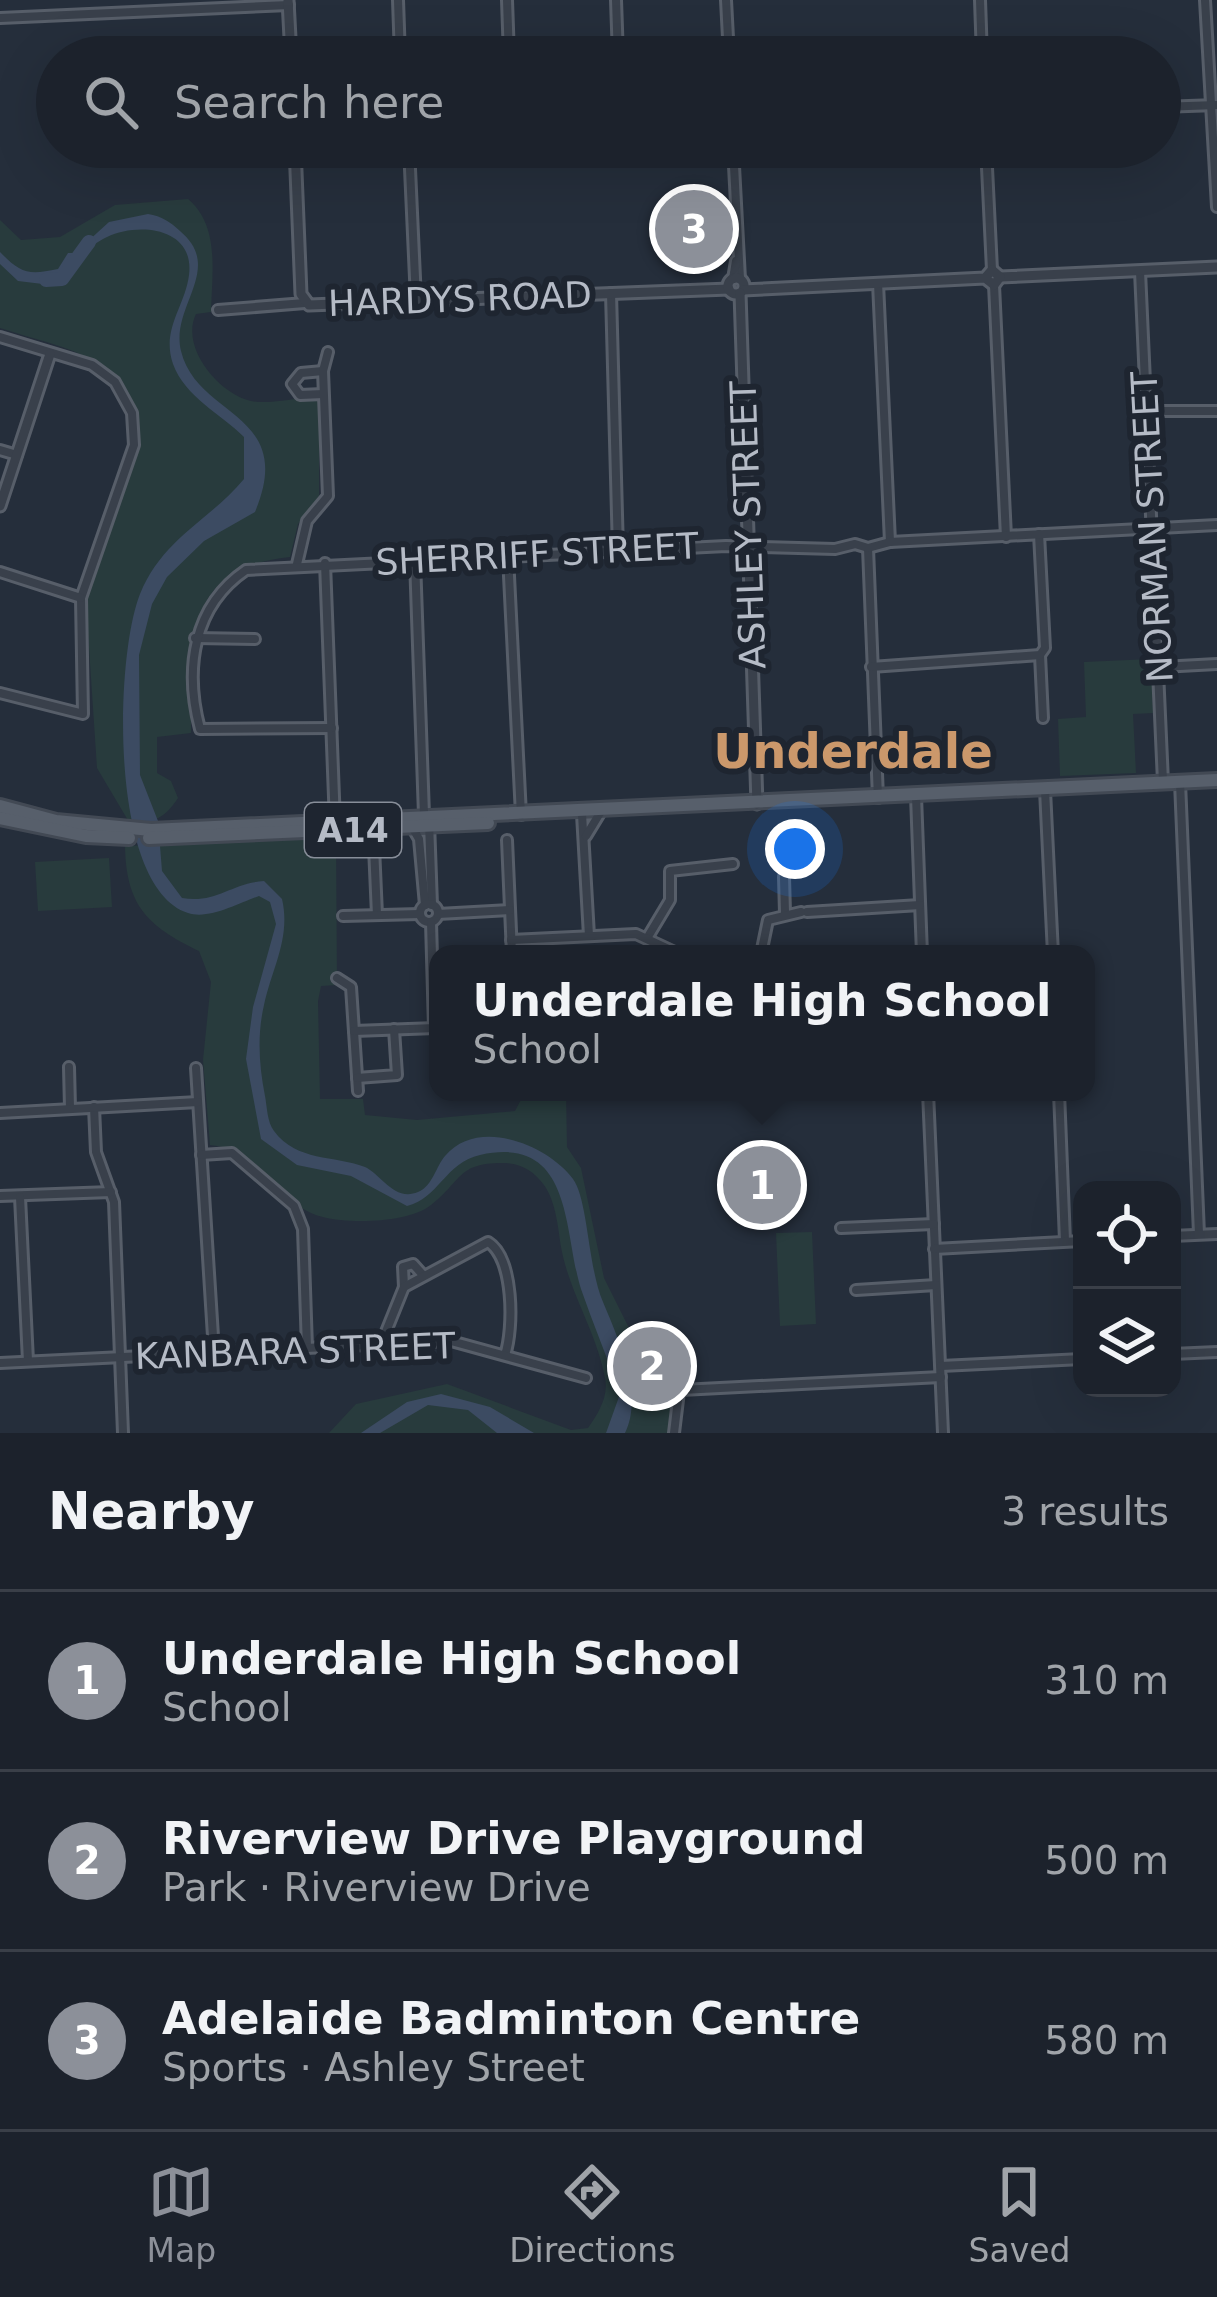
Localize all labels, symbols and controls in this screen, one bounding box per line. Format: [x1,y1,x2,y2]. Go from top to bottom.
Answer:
search box [36,36,1181,168]
icon: search [78,69,144,135]
text: Search here [174,76,444,129]
pin: 3 [655,184,733,274]
street label: HARDYS ROAD [327,274,593,324]
street label: NORMAN STREET [1123,369,1181,684]
street label: ASHLEY STREET [722,379,774,670]
street label: SHERRIFF STREET [374,525,701,583]
district label: Underdale [713,723,993,779]
road number: A14 [305,803,401,857]
your location [765,819,825,879]
popup [429,945,1095,1101]
text: Underdale High School [472,974,1052,1027]
text: School [472,1027,602,1072]
pin: 1 [723,1140,801,1230]
map controls [1073,1181,1181,1397]
button: locate [1073,1181,1181,1289]
button: layers [1073,1289,1181,1397]
pin: 2 [613,1321,691,1411]
street label: KANBARA STREET [134,1325,457,1377]
text: Nearby [48,1482,255,1541]
text: 3 results [1001,1489,1169,1534]
text: Underdale High School [162,1632,741,1685]
text: 1 [73,1658,101,1703]
text: 310 m [1044,1658,1169,1703]
text: School [162,1685,291,1730]
text: Riverview Drive Playground [162,1812,865,1865]
text: 2 [73,1838,101,1883]
text: 500 m [1044,1838,1169,1883]
text: Park · Riverview Drive [162,1865,591,1910]
text: Adelaide Badminton Centre [162,1992,860,2045]
text: 3 [73,2018,101,2063]
text: 580 m [1044,2018,1169,2063]
text: Sports · Ashley Street [162,2045,585,2090]
tab: Map [147,2159,216,2270]
tab: Directions [509,2159,675,2270]
tab: Saved [969,2159,1070,2270]

